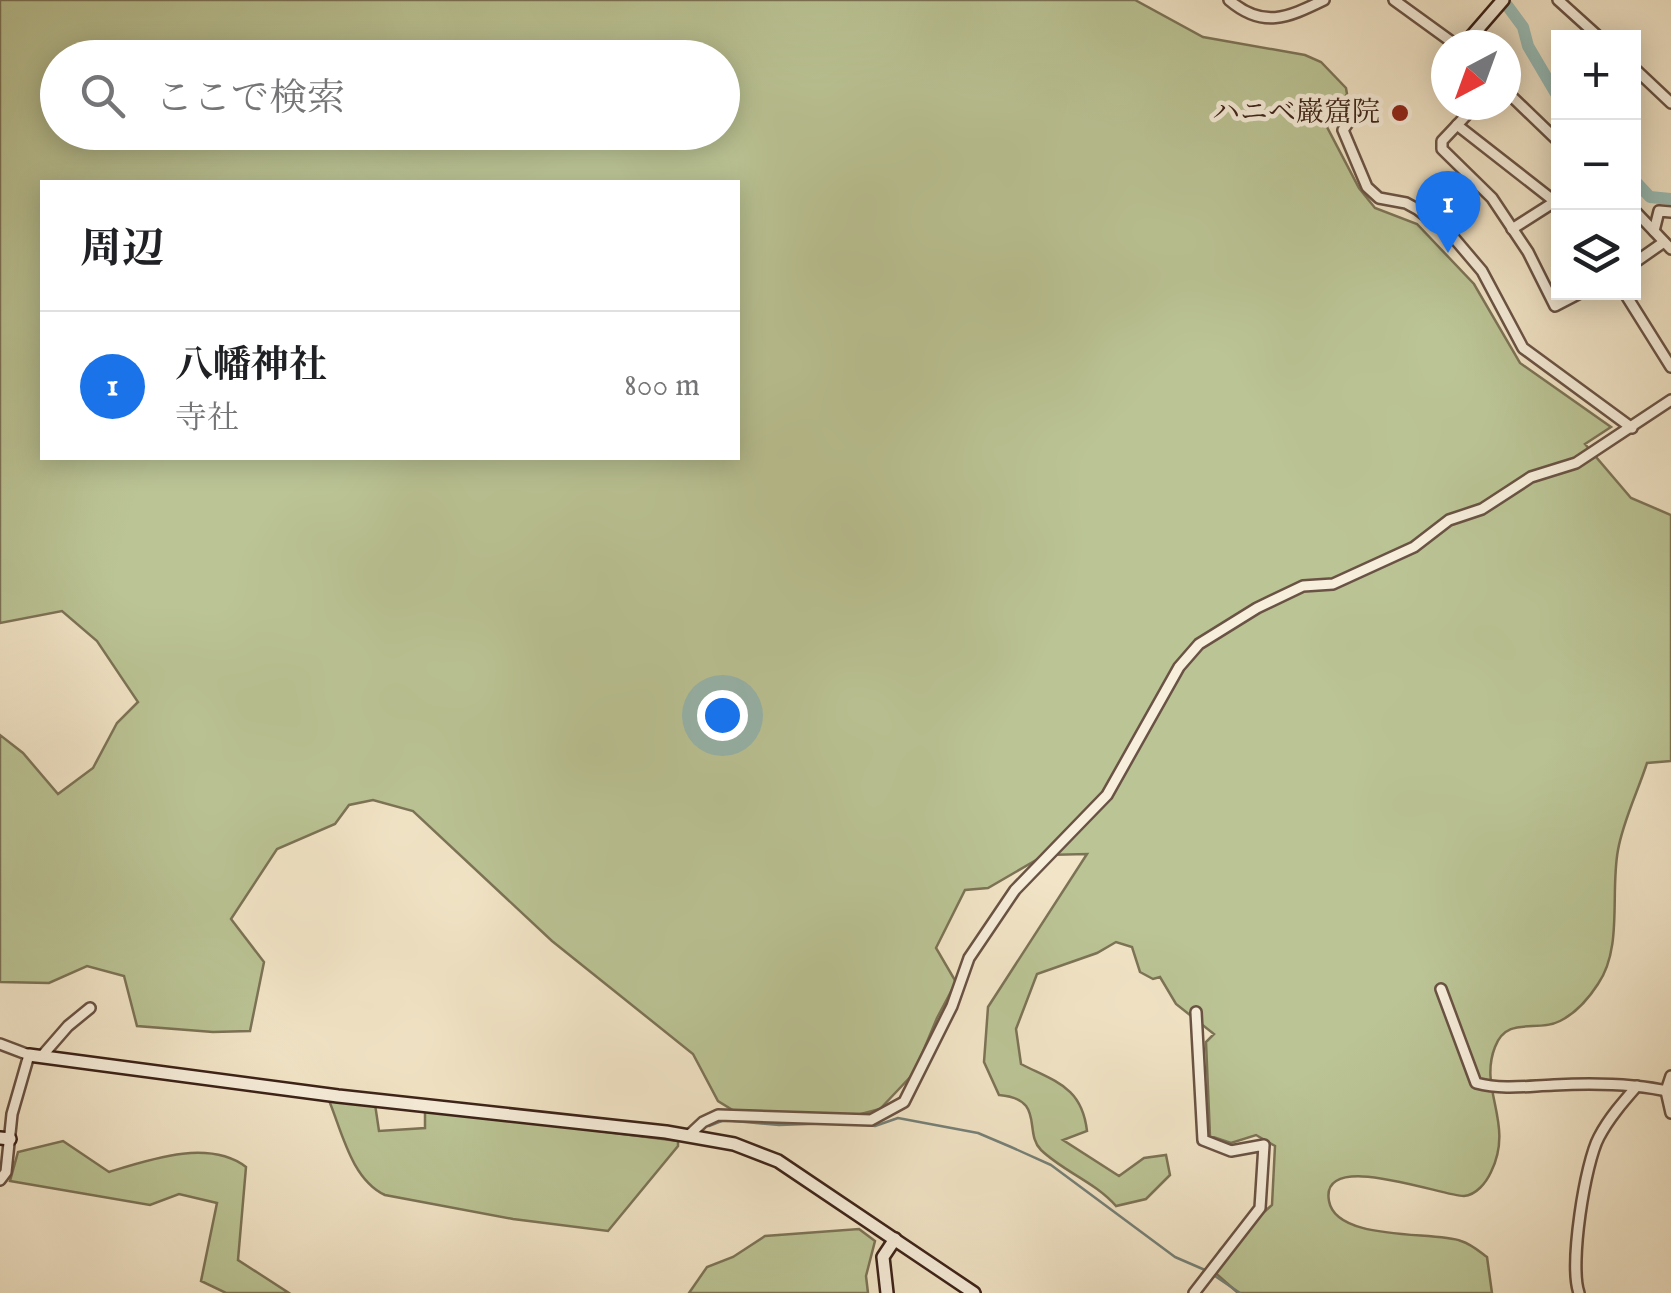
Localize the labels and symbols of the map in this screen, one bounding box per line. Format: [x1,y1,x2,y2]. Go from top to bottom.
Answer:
north arrow [1431,30,1521,120]
place label: ハニベ巌窟院 [1212,96,1380,131]
marker: ハニベ巌窟院 [1389,102,1411,124]
pin: 1 [1416,170,1480,253]
your location [697,690,748,741]

